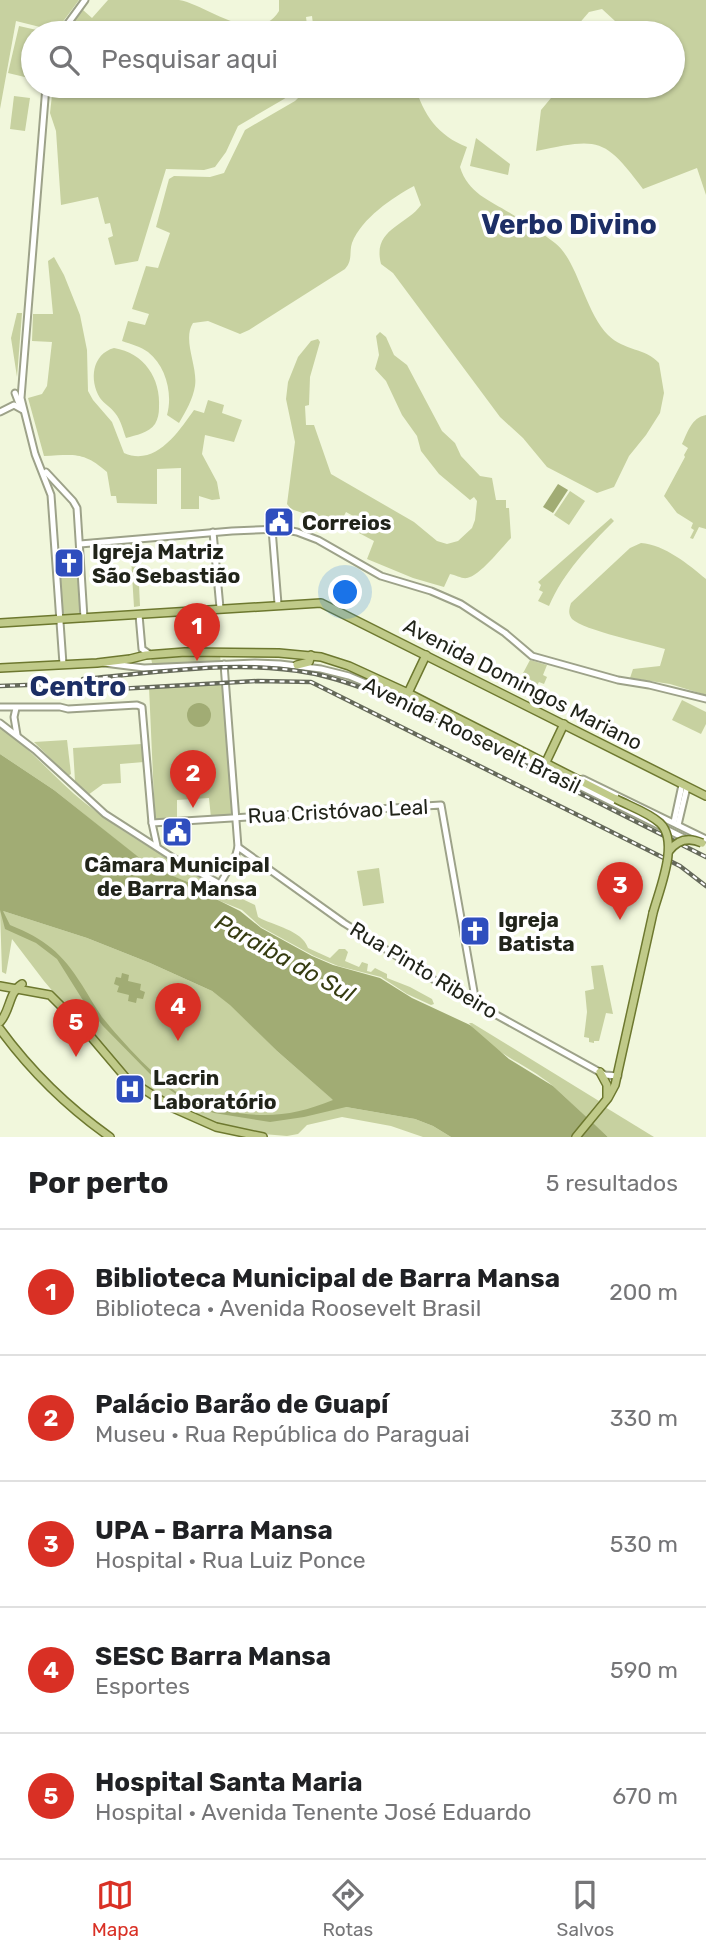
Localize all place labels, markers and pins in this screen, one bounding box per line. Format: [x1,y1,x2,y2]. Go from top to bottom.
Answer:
public building icon: Correios [262,505,296,539]
place label: Correios [302,510,391,535]
place label: Igreja Matriz São Sebastião [92,539,240,588]
church icon: Igreja Matriz São Sebastião [52,546,86,580]
pin: 1 [174,603,220,661]
pin: 2 [170,750,216,808]
public building icon: Câmara Municipal de Barra Mansa [160,815,194,849]
place label: Câmara Municipal de Barra Mansa [84,852,270,901]
pin: 3 [597,862,643,920]
place label: Igreja Batista [498,907,575,956]
church icon: Igreja Batista [458,914,492,948]
pin: 4 [155,983,201,1041]
pin: 5 [53,999,99,1057]
place label: Lacrin Laboratório [153,1065,277,1114]
hospital icon: Lacrin Laboratório [113,1072,147,1106]

